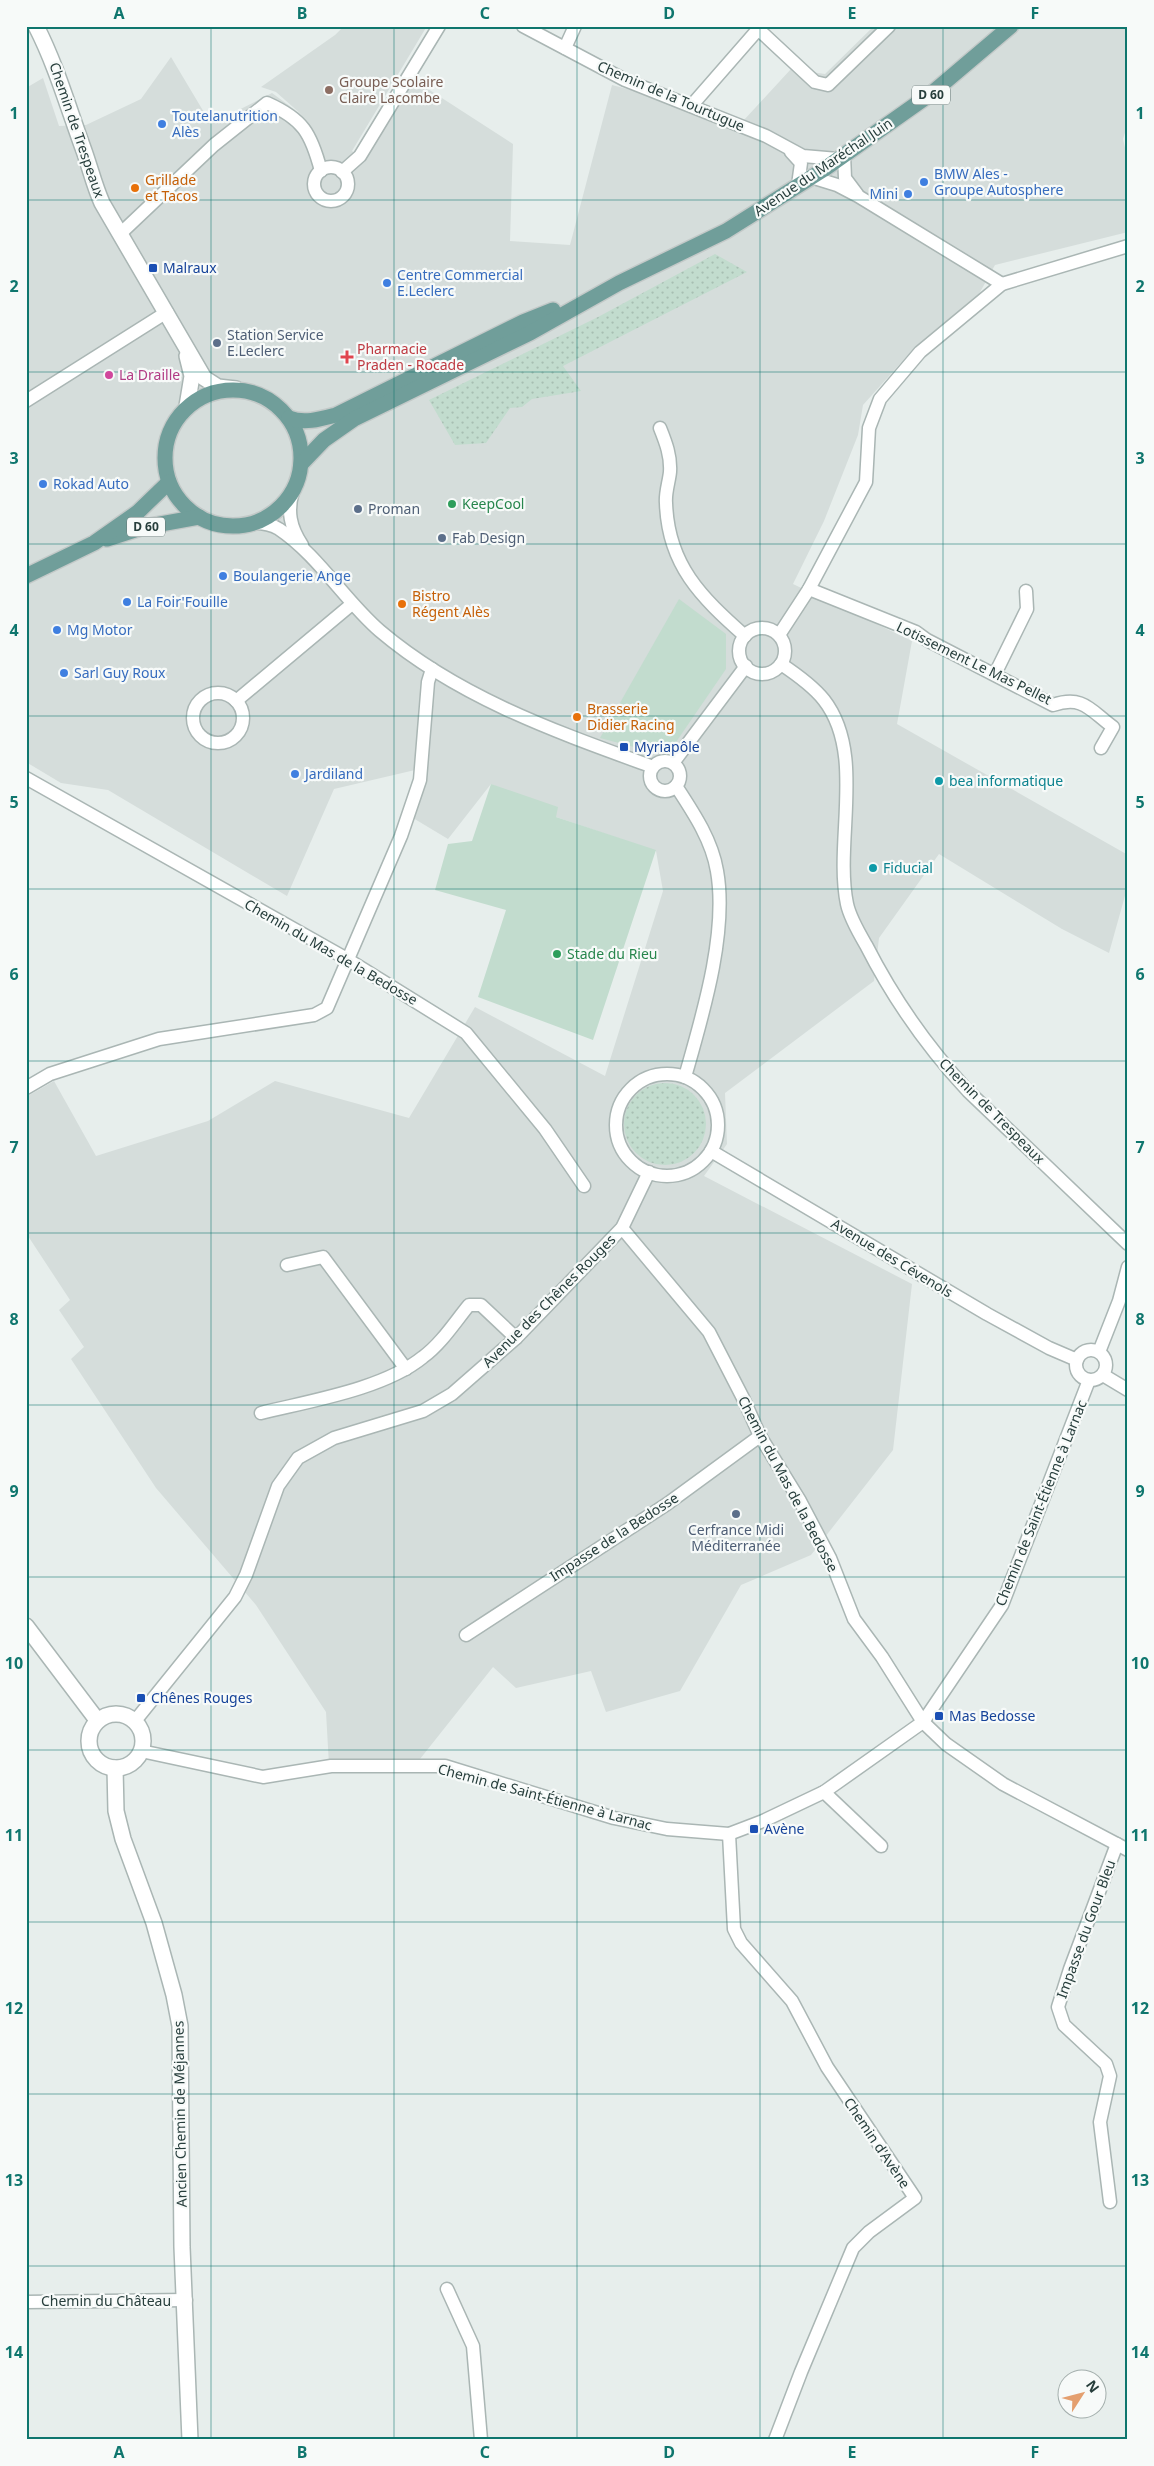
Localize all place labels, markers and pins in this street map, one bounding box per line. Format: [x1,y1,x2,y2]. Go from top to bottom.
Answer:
place label: Groupe Scolaire Claire Lacombe [339,72,443,107]
marker: Groupe Scolaire Claire Lacombe [323,84,335,96]
place label: Toutelanutrition Alès [172,106,278,141]
marker: Toutelanutrition Alès [156,118,168,130]
place label: BMW Ales - Groupe Autosphere [934,164,1063,199]
place label: Grillade et Tacos [145,170,198,205]
marker: BMW Ales - Groupe Autosphere [918,176,930,188]
marker: Grillade et Tacos [129,182,141,194]
place label: Mini [869,184,898,203]
marker: Mini [902,188,914,200]
place label: Malraux [163,258,217,277]
marker: Malraux [147,262,159,274]
place label: Centre Commercial E.Leclerc [397,265,523,300]
marker: Centre Commercial E.Leclerc [381,277,393,289]
place label: Station Service E.Leclerc [227,325,324,360]
marker: Station Service E.Leclerc [211,337,223,349]
place label: Pharmacie Praden - Rocade [357,339,464,374]
marker: Pharmacie Praden - Rocade [341,351,353,363]
place label: La Draille [119,365,180,384]
marker: La Draille [103,369,115,381]
place label: Rokad Auto [53,474,129,493]
marker: Rokad Auto [37,478,49,490]
place label: KeepCool [462,494,524,513]
marker: KeepCool [446,498,458,510]
place label: Proman [368,499,420,518]
marker: Proman [352,503,364,515]
place label: Fab Design [452,528,525,547]
marker: Fab Design [436,532,448,544]
place label: Boulangerie Ange [233,566,351,585]
marker: Boulangerie Ange [217,570,229,582]
place label: Bistro Régent Alès [412,586,490,621]
place label: La Foir'Fouille [137,592,228,611]
marker: La Foir'Fouille [121,596,133,608]
marker: Bistro Régent Alès [396,598,408,610]
place label: Mg Motor [67,620,133,639]
marker: Mg Motor [51,624,63,636]
place label: Sarl Guy Roux [74,663,166,682]
marker: Sarl Guy Roux [58,667,70,679]
place label: Brasserie Didier Racing [587,699,675,734]
marker: Brasserie Didier Racing [571,711,583,723]
place label: Myriapôle [634,737,700,756]
marker: Myriapôle [618,741,630,753]
place label: Jardiland [303,764,363,783]
marker: Jardiland [289,768,301,780]
place label: bea informatique [949,771,1063,790]
marker: bea informatique [933,775,945,787]
place label: Fiducial [883,858,933,877]
marker: Fiducial [867,862,879,874]
place label: Stade du Rieu [567,944,658,963]
marker: Stade du Rieu [551,948,563,960]
marker: Cerfrance Midi Méditerranée [730,1508,742,1520]
place label: Cerfrance Midi Méditerranée [688,1520,784,1555]
place label: Chênes Rouges [151,1688,253,1707]
marker: Chênes Rouges [135,1692,147,1704]
place label: Mas Bedosse [949,1706,1035,1725]
marker: Mas Bedosse [933,1710,945,1722]
place label: Avène [764,1819,805,1838]
marker: Avène [748,1823,760,1835]

